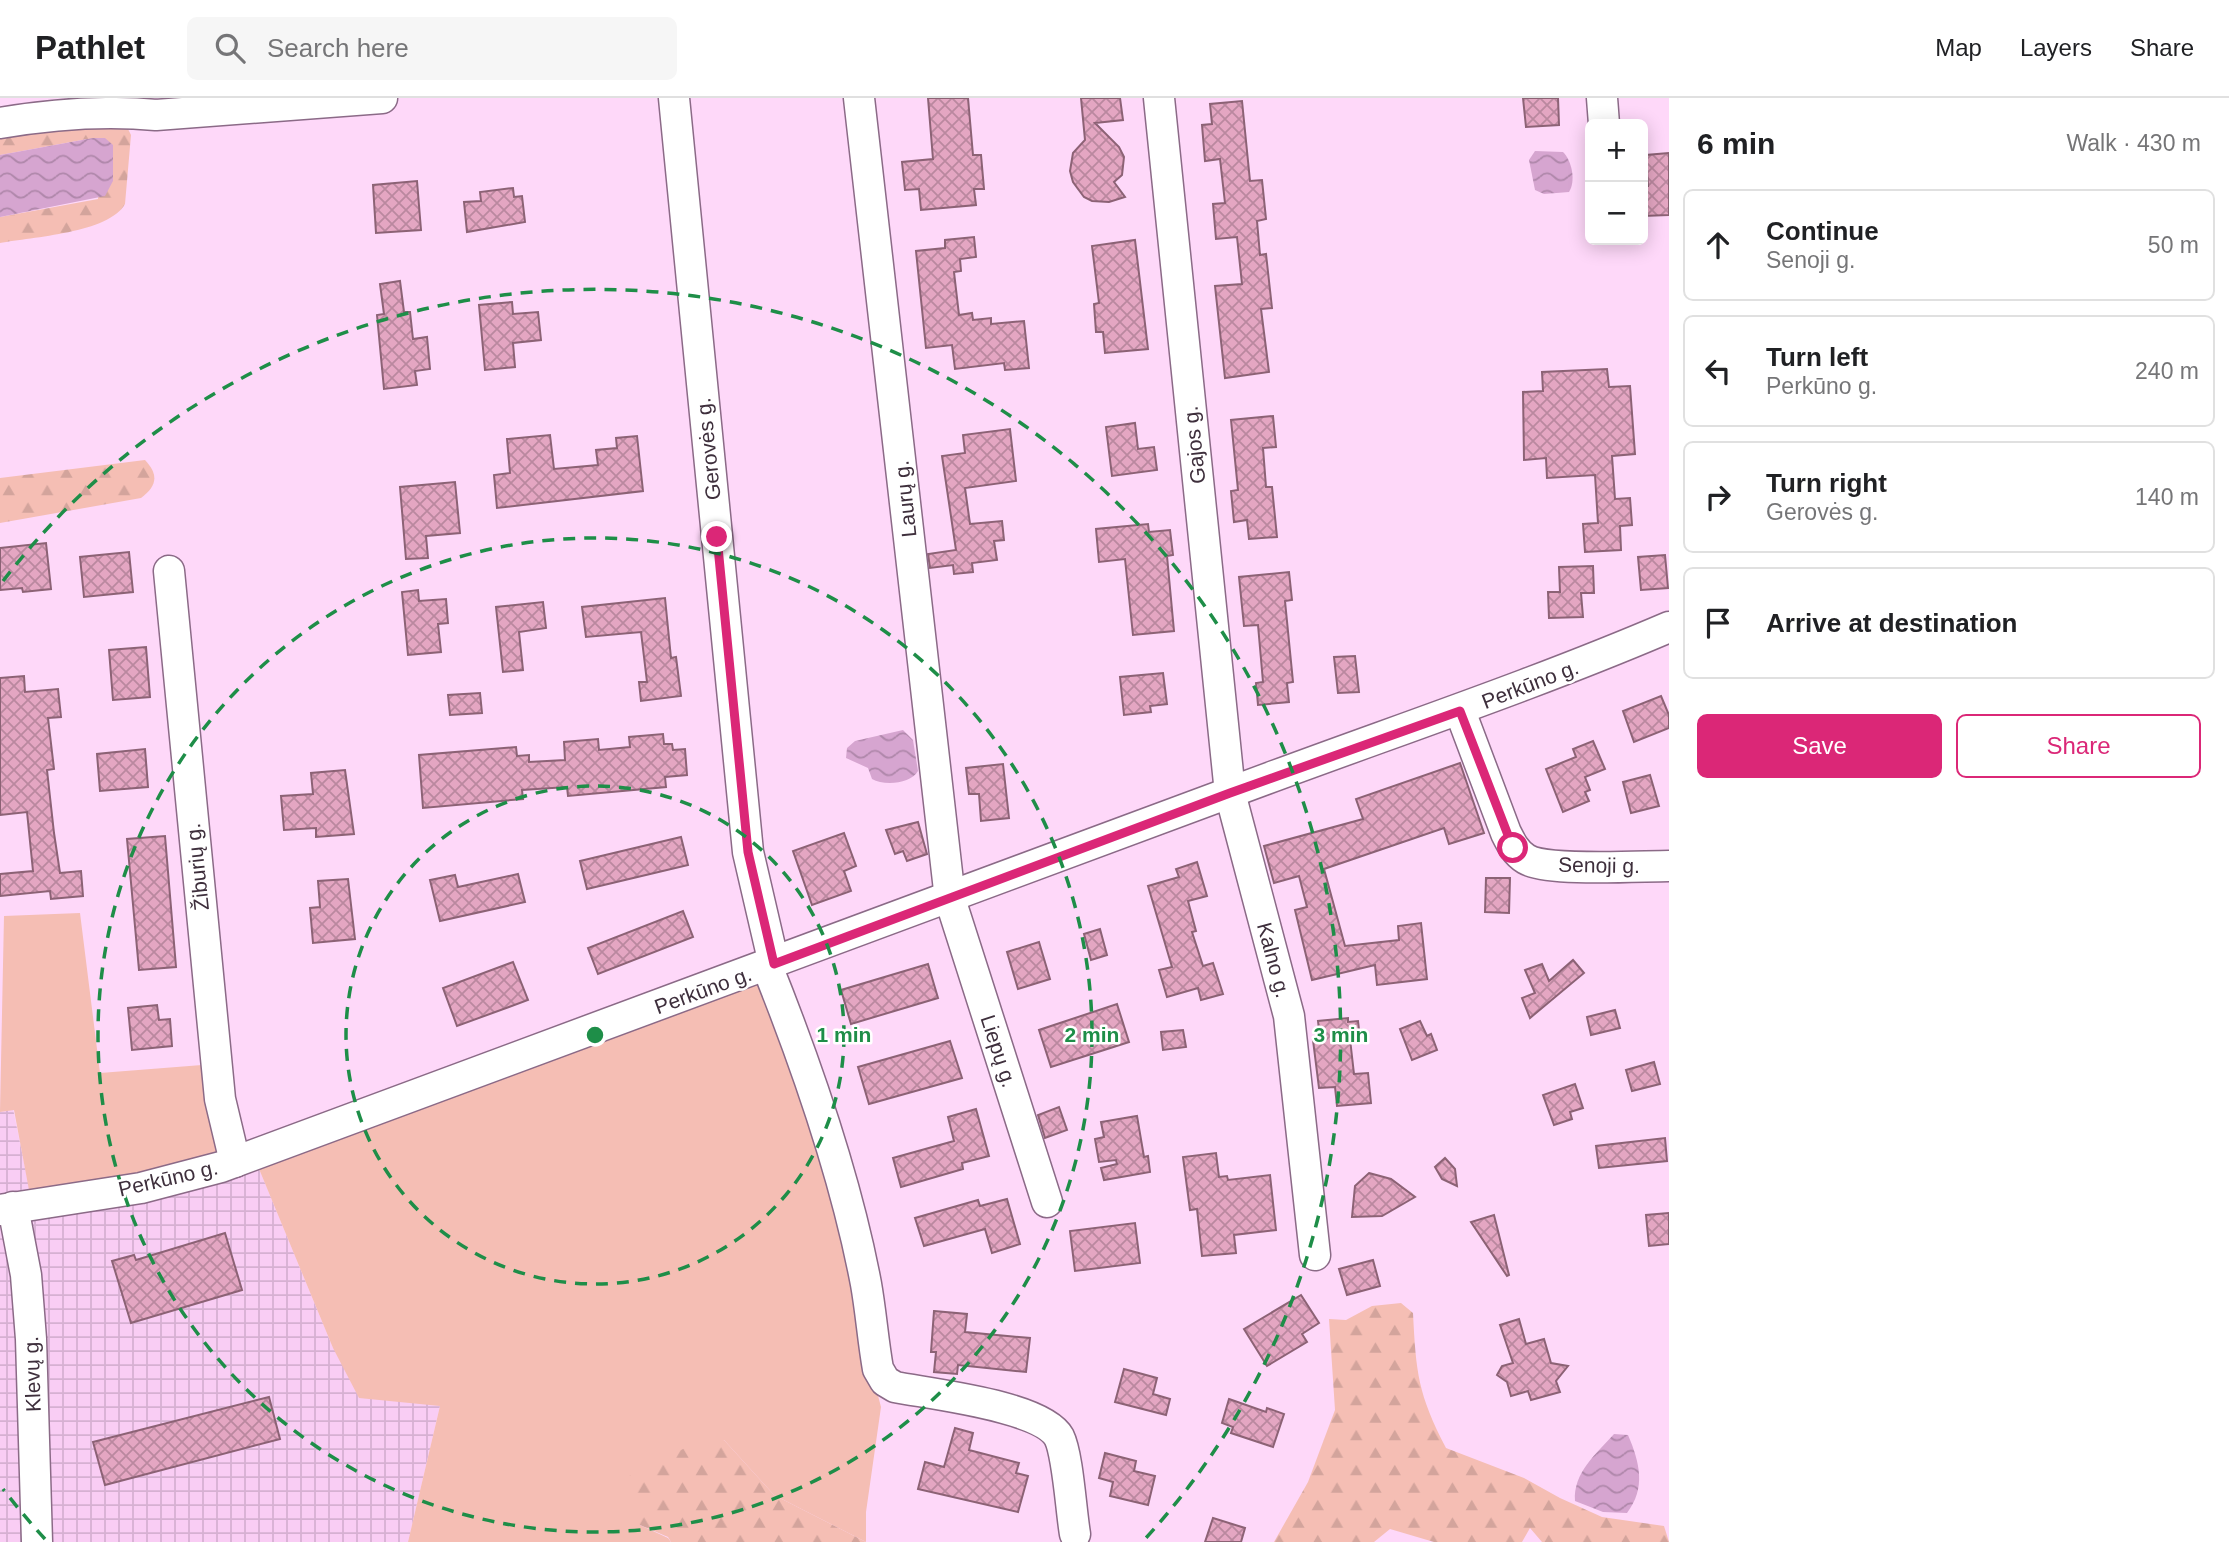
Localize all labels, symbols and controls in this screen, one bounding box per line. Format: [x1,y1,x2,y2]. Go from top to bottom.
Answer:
search box [187,17,677,80]
text: Pathlet [35,29,145,66]
icon: search [211,29,249,67]
text: Search here [267,33,409,63]
text: Map [1935,34,1982,61]
text: Layers [2020,34,2092,61]
text: Share [2130,34,2194,61]
map controls [1585,119,1648,245]
button: + [1585,119,1648,182]
text: 6 min [1697,127,1775,160]
text: Walk · 430 m [2066,130,2201,156]
button: − [1585,182,1648,245]
text: Continue [1766,216,1879,246]
icon: ahead [1699,226,1737,264]
text: 50 m [2148,232,2199,258]
text: Senoji g. [1766,247,1856,273]
text: Turn left [1766,342,1868,372]
icon: left [1699,352,1737,390]
text: 240 m [2135,358,2199,384]
text: Perkūno g. [1766,373,1877,399]
street label: Gerovės g. [691,397,725,501]
street label: Gajos g. [1178,405,1210,485]
street label: Laurų g. [890,459,920,539]
text: Turn right [1766,468,1887,498]
icon: right [1699,478,1737,516]
text: 140 m [2135,484,2199,510]
text: Gerovės g. [1766,499,1879,525]
route end [701,521,732,552]
icon: arrive [1699,604,1737,642]
text: Arrive at destination [1766,608,2017,638]
street label: Perkūno g. [1478,655,1582,713]
button: Save [1697,714,1942,778]
button: Share [1956,714,2201,778]
street label: Žiburių g. [181,822,213,912]
route start [1497,832,1528,863]
street label: Senoji g. [1558,853,1640,877]
street label: Kalno g. [1253,920,1295,1000]
street label: Perkūno g. [651,962,755,1018]
street label: Liepų g. [977,1012,1021,1090]
centre of rings [583,1023,607,1047]
text: 1 min [817,1023,871,1046]
text: 2 min [1065,1023,1119,1046]
text: 3 min [1314,1023,1368,1046]
street label: Perkūno g. [116,1155,220,1201]
street label: Klevų g. [19,1336,45,1412]

